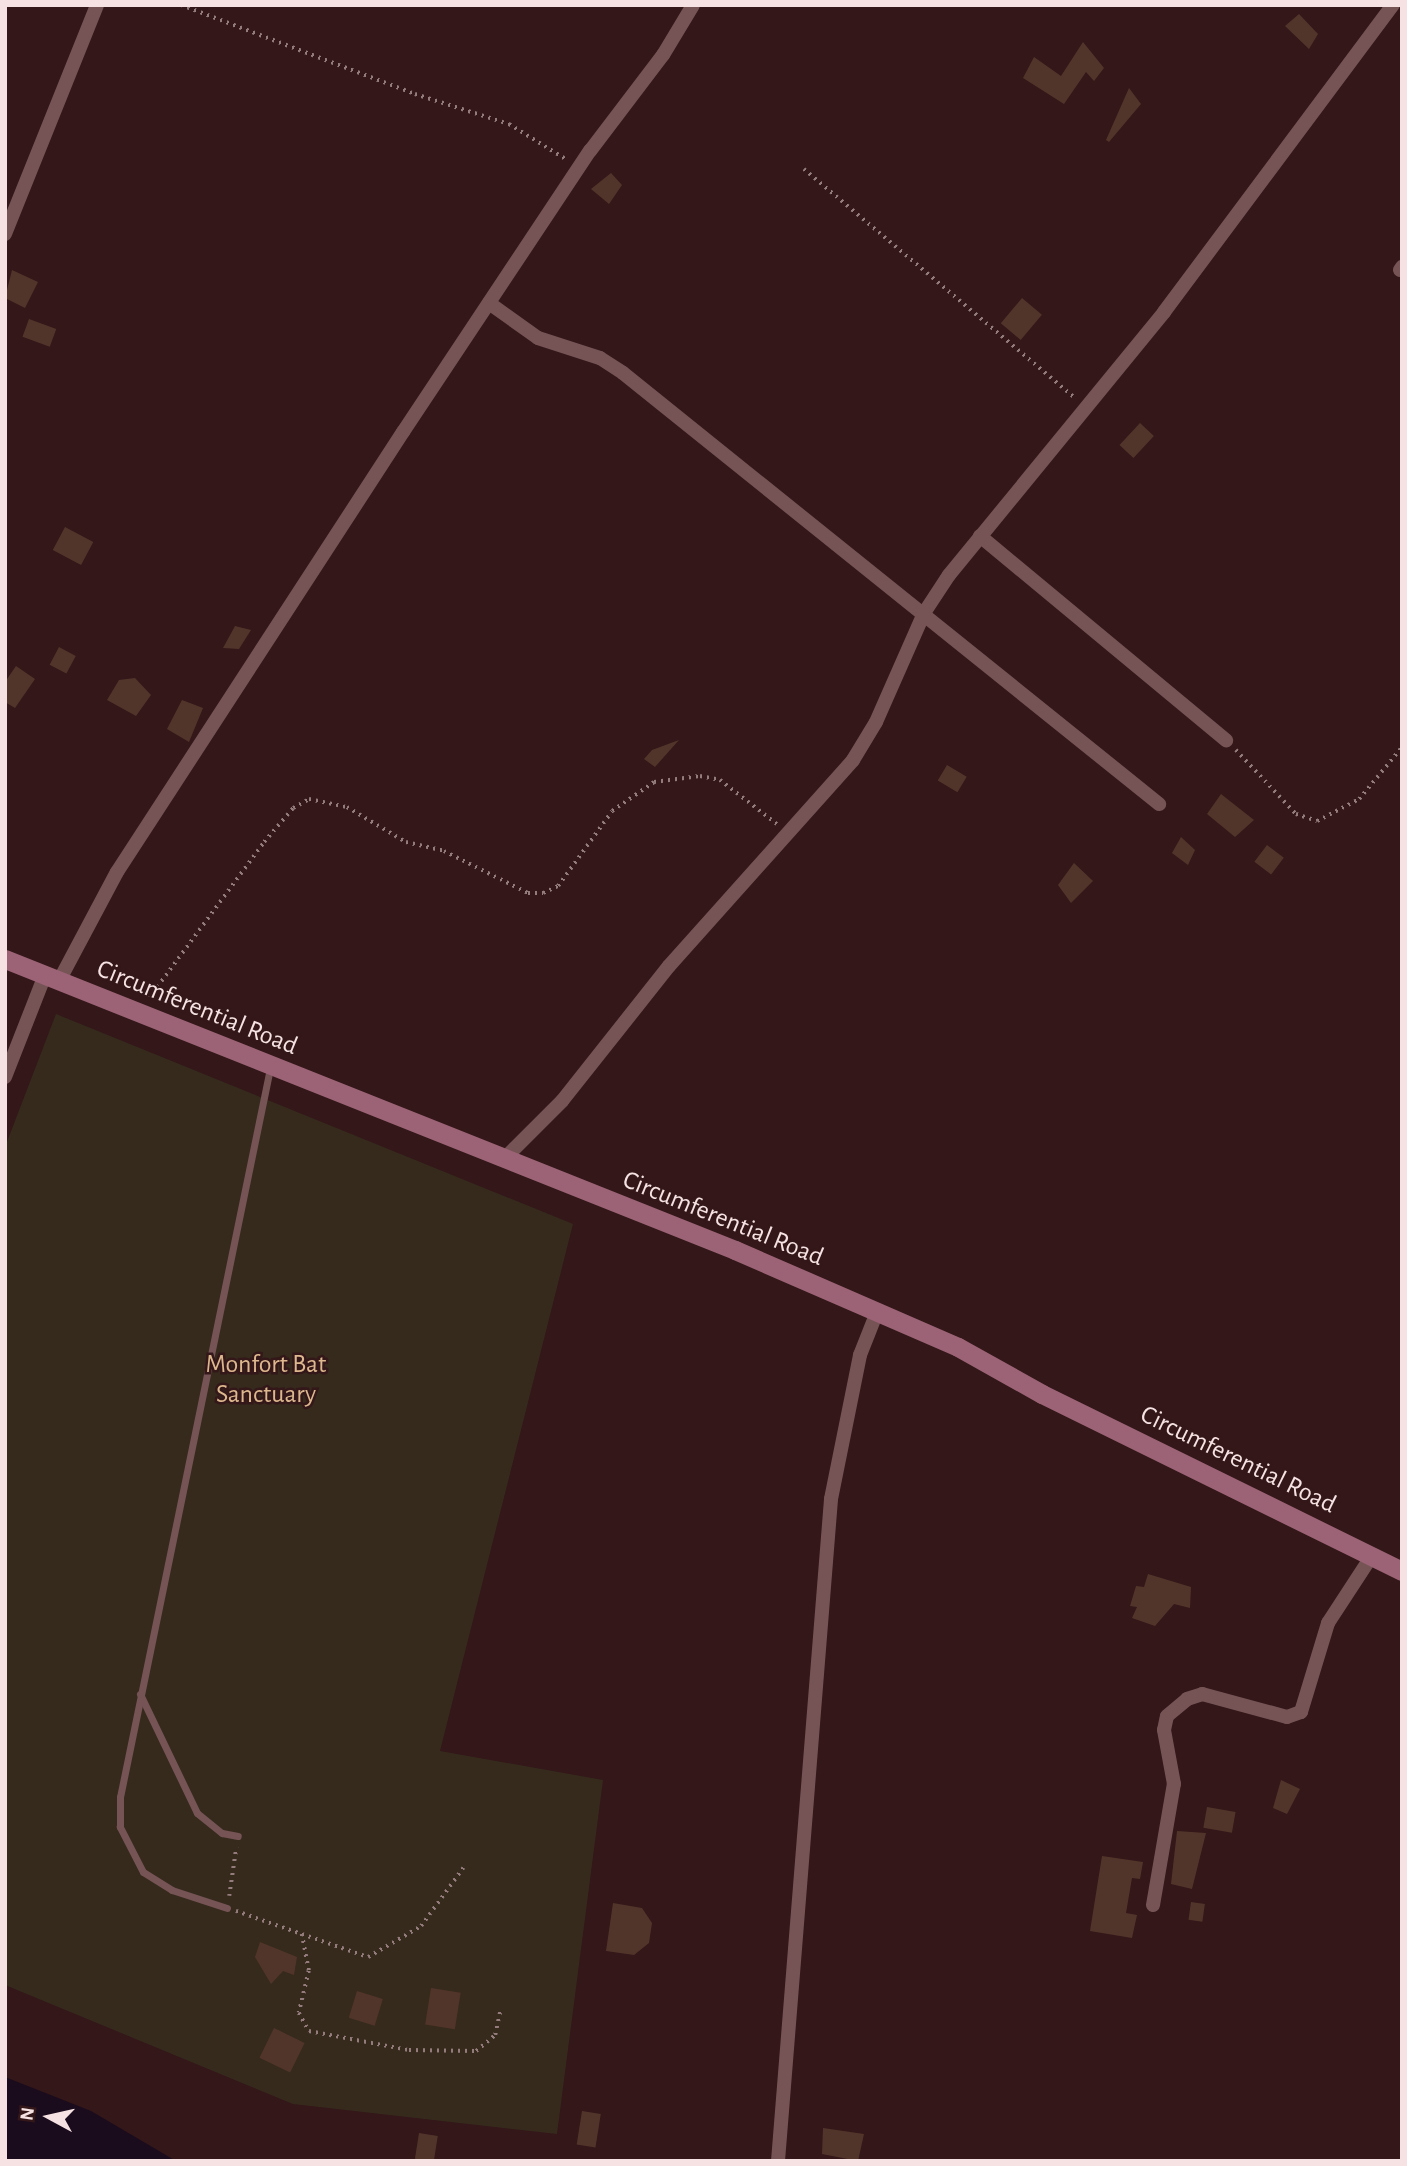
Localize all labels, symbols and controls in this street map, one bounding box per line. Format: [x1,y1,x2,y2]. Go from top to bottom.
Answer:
street label: Circumferential Road [92,953,302,1063]
street label: Circumferential Road [618,1164,828,1274]
park label: Monfort Bat Sanctuary [206,1349,326,1410]
street label: Circumferential Road [1135,1399,1341,1521]
north arrow [14,2082,84,2152]
text: N [17,2106,38,2122]

